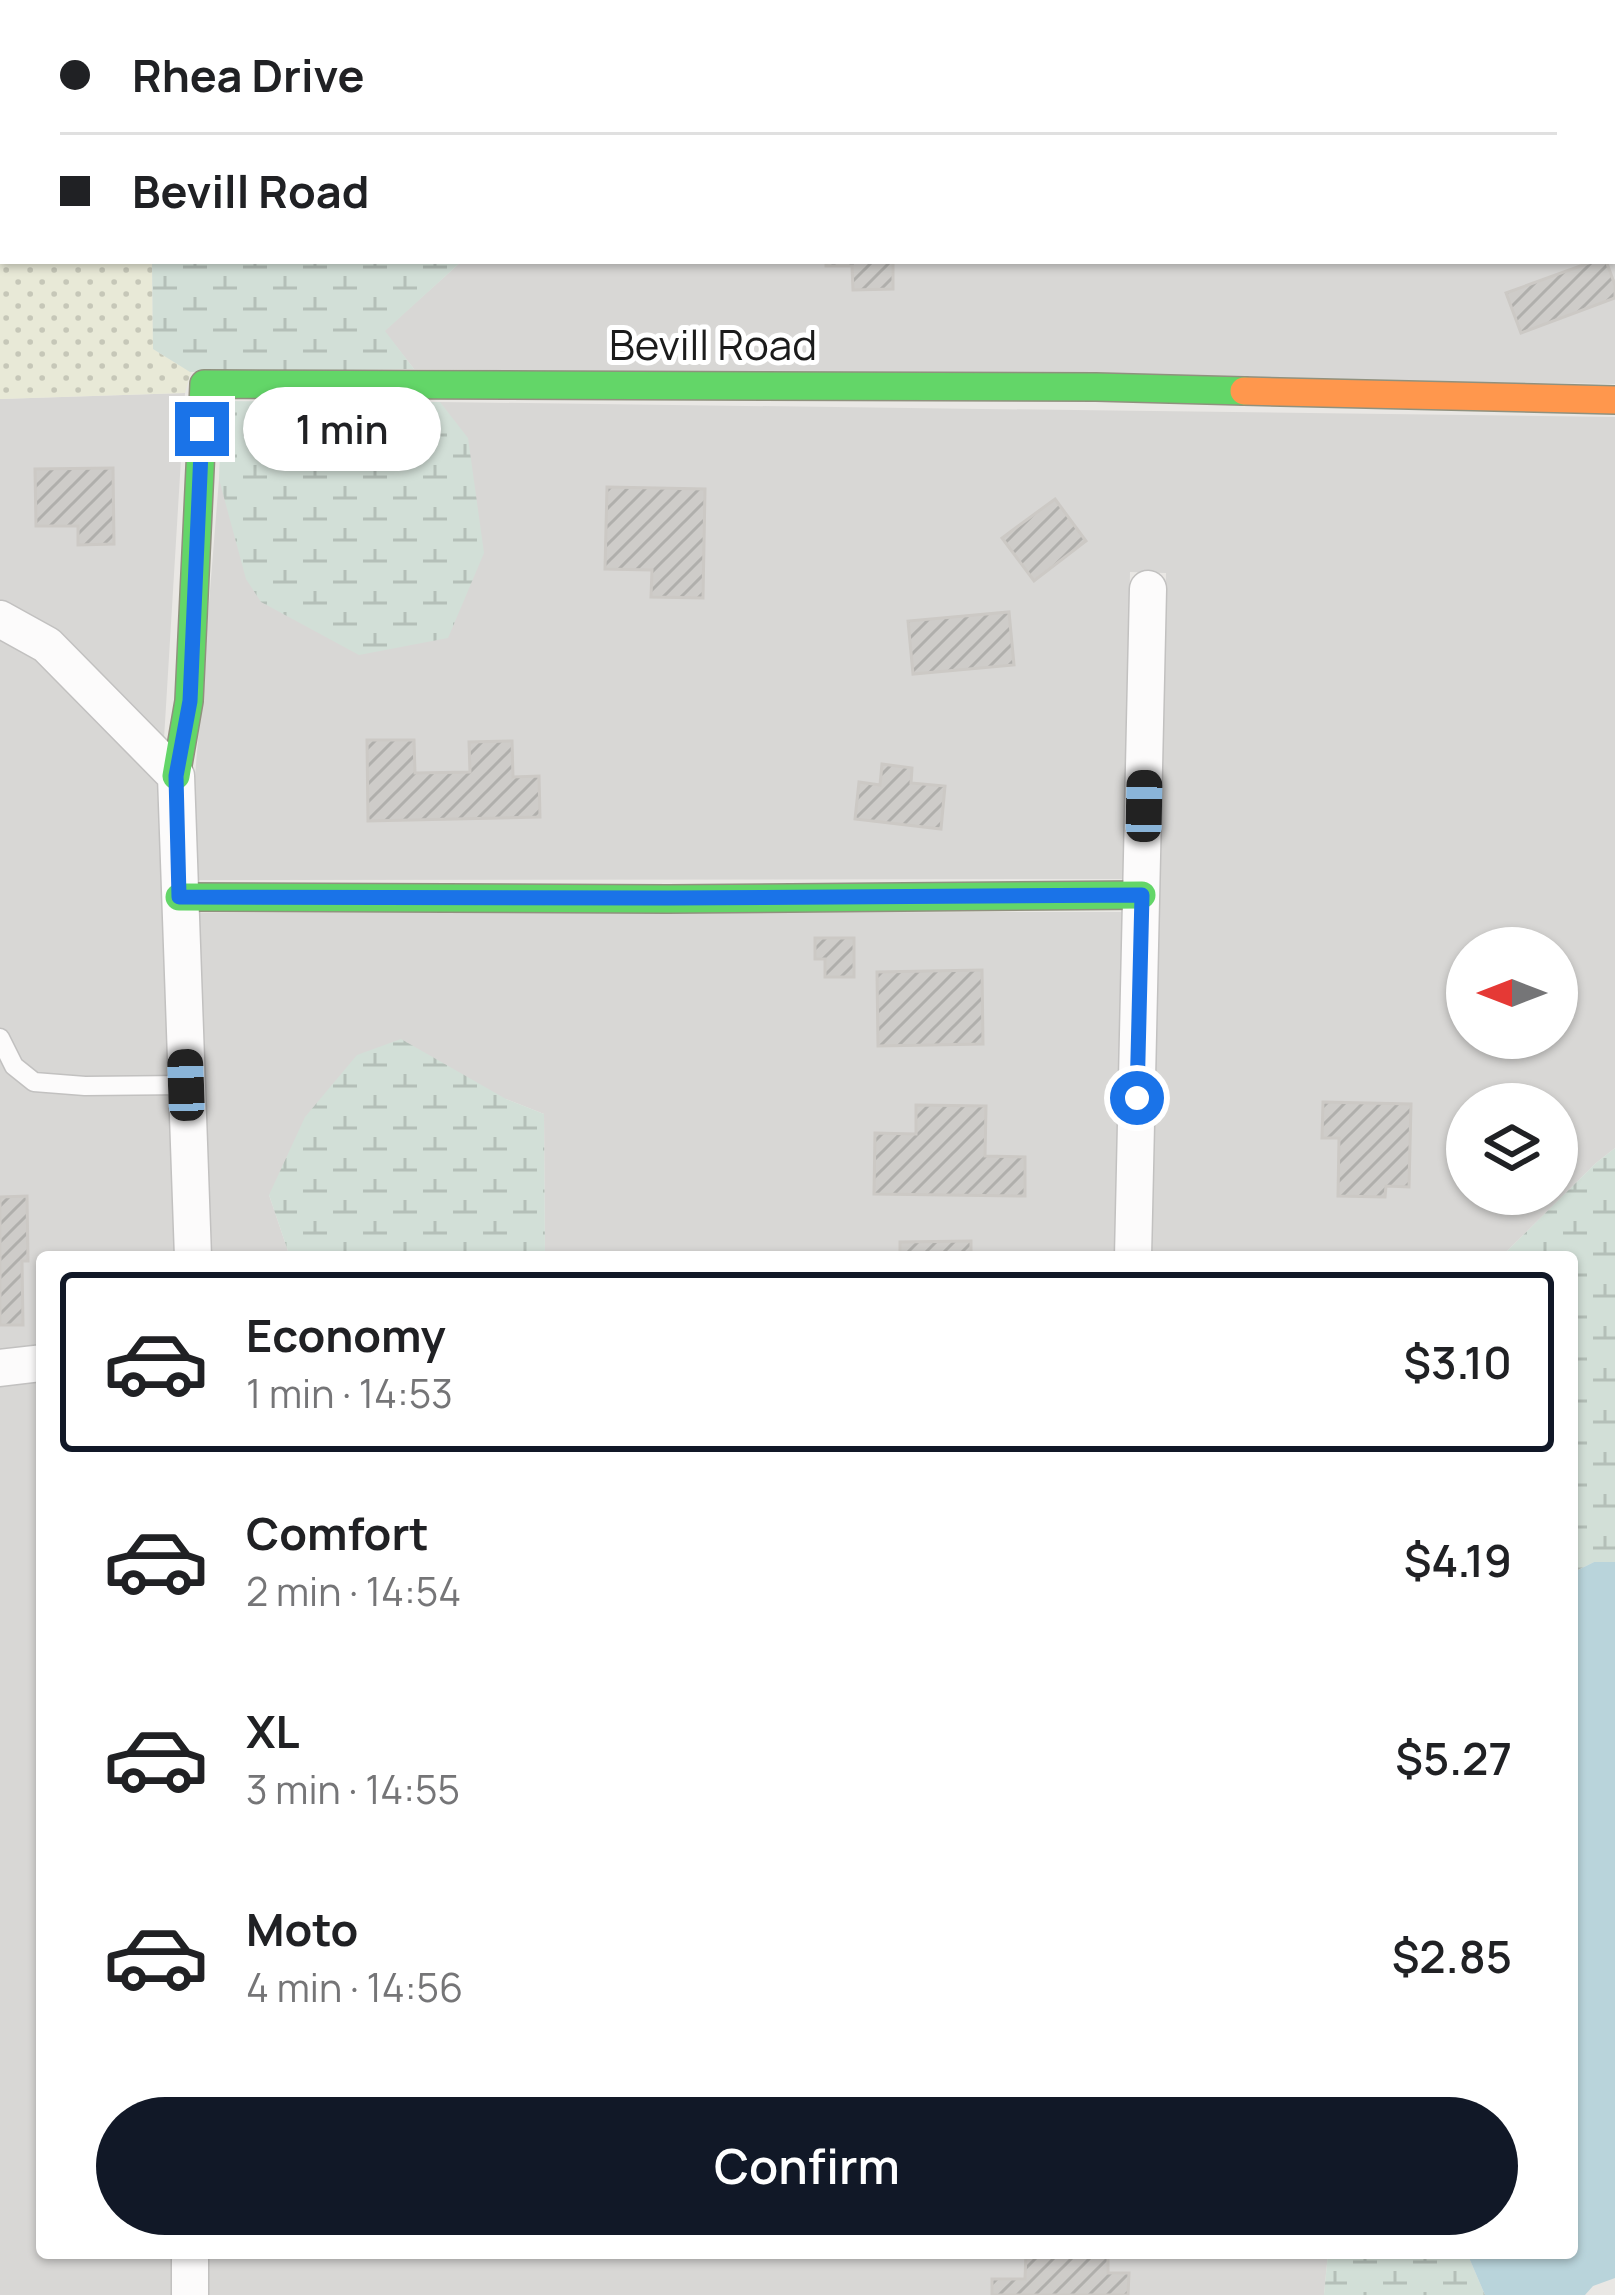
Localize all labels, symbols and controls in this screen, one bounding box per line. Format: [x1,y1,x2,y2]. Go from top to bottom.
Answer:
text: Rhea Drive [132,44,365,106]
text: Bevill Road [132,160,370,222]
street label: Bevill Road [609,315,817,373]
callout: 1 min [244,387,442,471]
route end [175,402,229,456]
text: 1 min [296,402,388,456]
car [1125,770,1163,842]
north arrow [1446,927,1578,1059]
map controls [1446,927,1578,1215]
car [167,1048,205,1122]
route start [1110,1071,1164,1125]
button: layers [1446,1083,1578,1215]
text: Economy [246,1304,446,1366]
icon: car [102,1308,210,1416]
text: $3.10 [1403,1331,1512,1393]
text: 1 min · 14:53 [246,1366,453,1420]
text: Comfort [246,1502,429,1564]
icon: car [102,1506,210,1614]
text: $4.19 [1404,1529,1512,1591]
text: 2 min · 14:54 [246,1564,461,1618]
text: XL [246,1700,300,1762]
icon: car [102,1704,210,1812]
text: $5.27 [1395,1727,1512,1789]
text: 3 min · 14:55 [246,1762,460,1816]
text: Moto [246,1898,358,1960]
icon: car [102,1902,210,2010]
text: $2.85 [1392,1925,1512,1987]
text: 4 min · 14:56 [246,1960,463,2014]
button: Confirm [96,2097,1518,2235]

